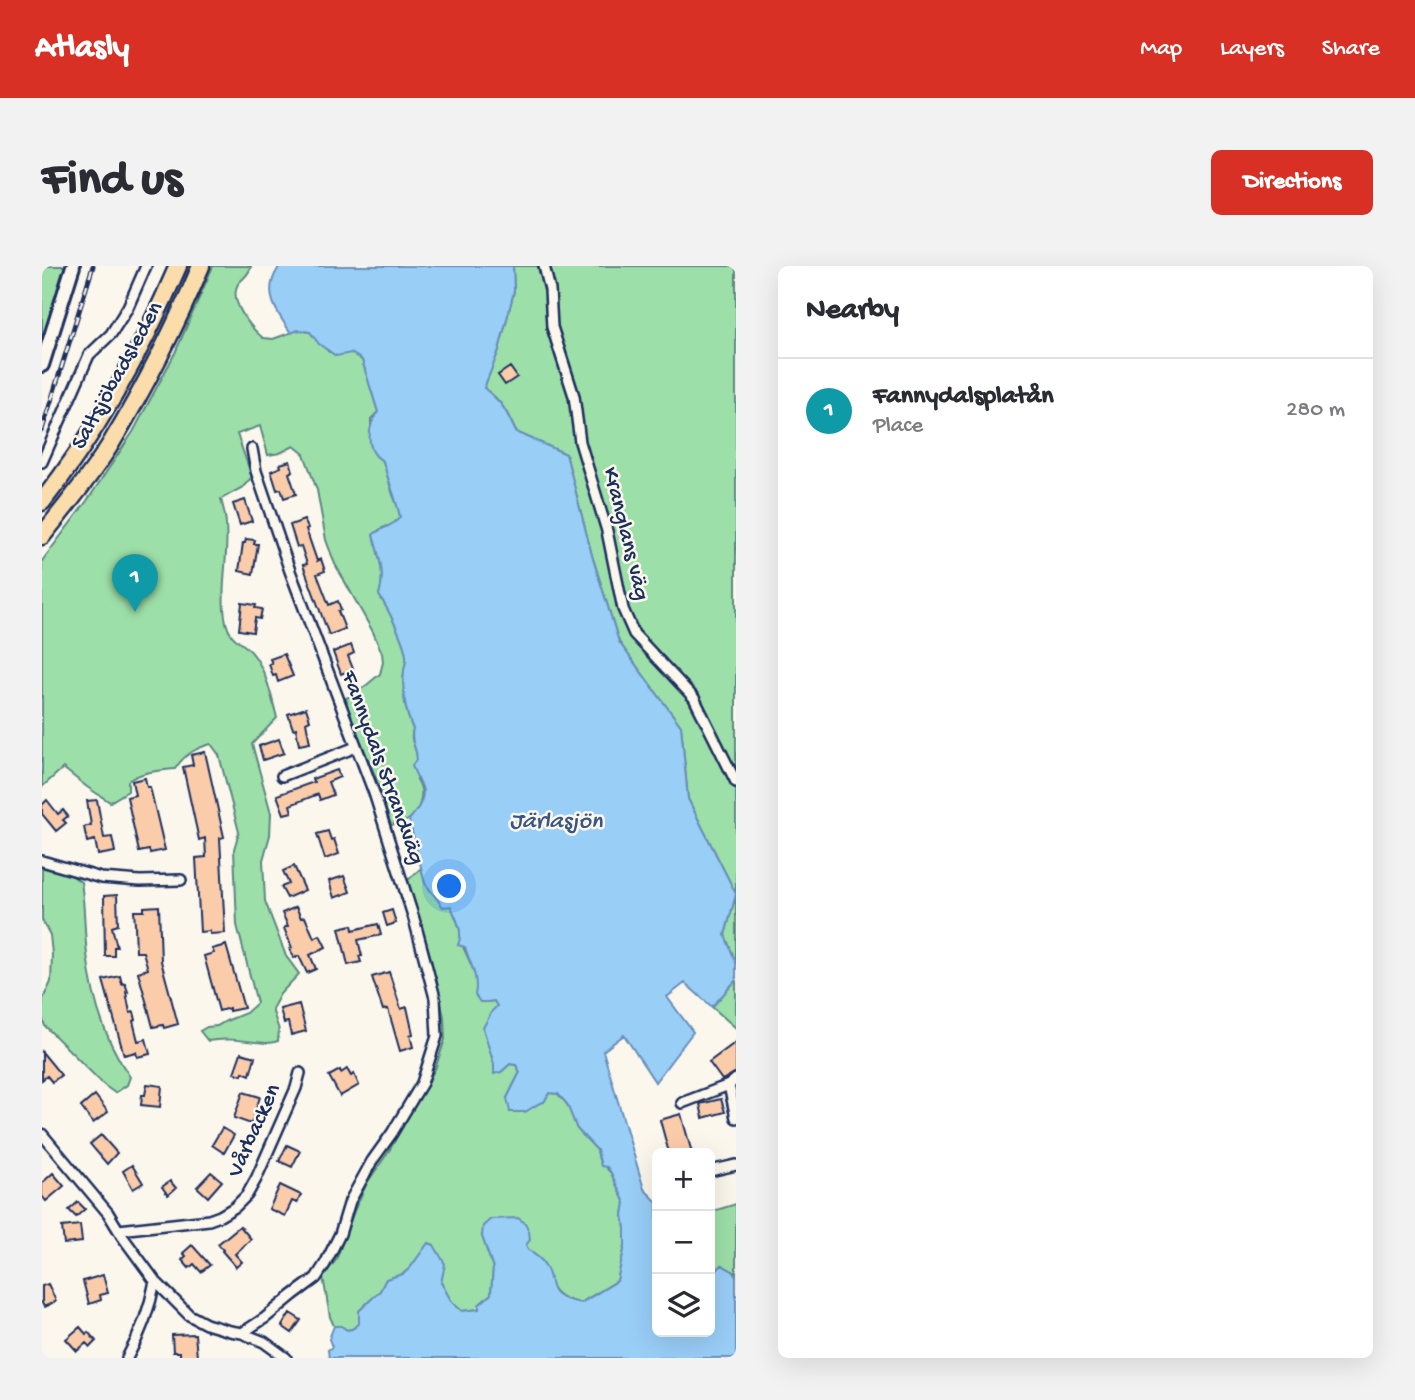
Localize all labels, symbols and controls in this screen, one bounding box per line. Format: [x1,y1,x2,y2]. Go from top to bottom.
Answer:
text: Atlasly [35,30,129,68]
text: Map [1140,35,1182,64]
text: Layers [1220,35,1284,64]
text: Share [1322,35,1380,64]
button: Directions [1211,150,1373,215]
text: Find us [42,153,182,211]
text: Nearby [806,294,899,329]
street label: Saltsjöbadsleden [66,297,170,455]
text: Fannydalsplatån [873,382,1054,413]
text: 1 [824,397,834,424]
text: 280 m [1286,397,1345,424]
text: Place [873,413,923,440]
street label: Kranglans väg [595,465,655,603]
pin: 1 [112,554,158,612]
street label: Fannydals Strandväg [334,666,430,869]
water label: Järlasjön [510,808,603,837]
your location [432,869,466,903]
street label: Vårbacken [222,1080,288,1183]
map controls [652,1148,715,1337]
button: + [652,1148,715,1211]
button: − [652,1211,715,1274]
button: layers [652,1274,715,1337]

